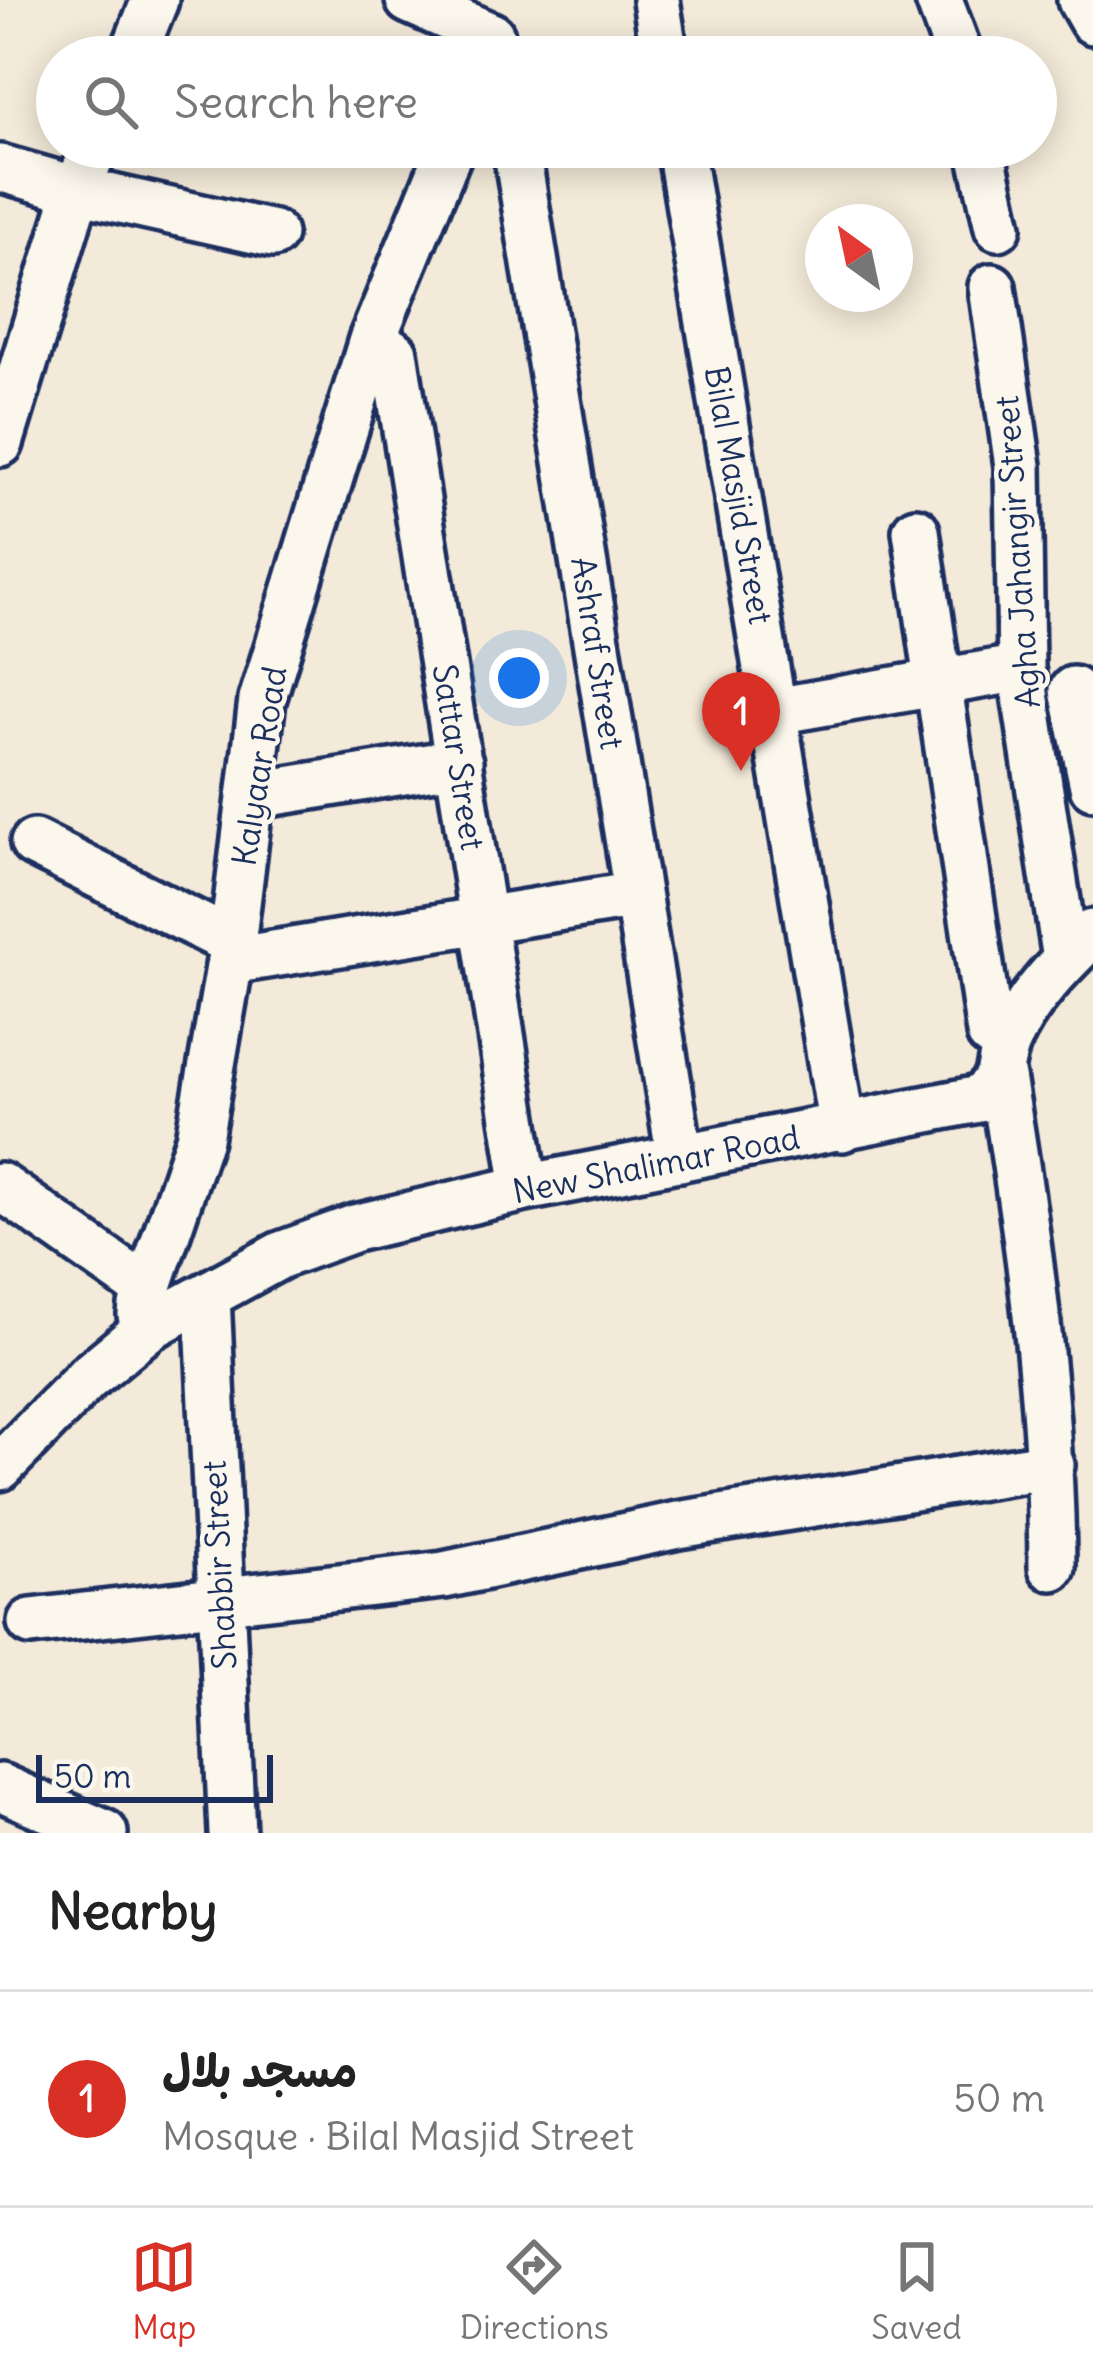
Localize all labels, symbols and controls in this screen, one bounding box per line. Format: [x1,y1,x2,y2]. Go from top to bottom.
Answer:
search box [36,36,1057,168]
icon: search [78,69,144,135]
text: Search here [174,74,418,130]
north arrow [805,204,913,312]
street label: Bilal Masjid Street [696,363,782,627]
street label: Agha Jahangir Street [985,394,1049,710]
street label: Ashraf Street [562,554,634,752]
your location [489,648,549,708]
street label: Sattar Street [424,661,494,853]
street label: Kalyaar Road [223,663,295,869]
pin: 1 [702,672,780,771]
street label: New Shalimar Road [509,1116,803,1212]
street label: Shabbir Street [193,1459,245,1671]
scale bar [36,1749,273,1802]
text: 50 m [54,1755,131,1797]
text: Nearby [48,1879,217,1943]
text: مسجد بلال [162,2043,357,2099]
text: 1 [79,2074,95,2123]
text: 50 m [953,2074,1045,2123]
text: Mosque · Bilal Masjid Street [162,2112,634,2161]
tab: Map [131,2234,197,2348]
tab: Directions [460,2234,609,2348]
tab: Saved [871,2234,962,2348]

